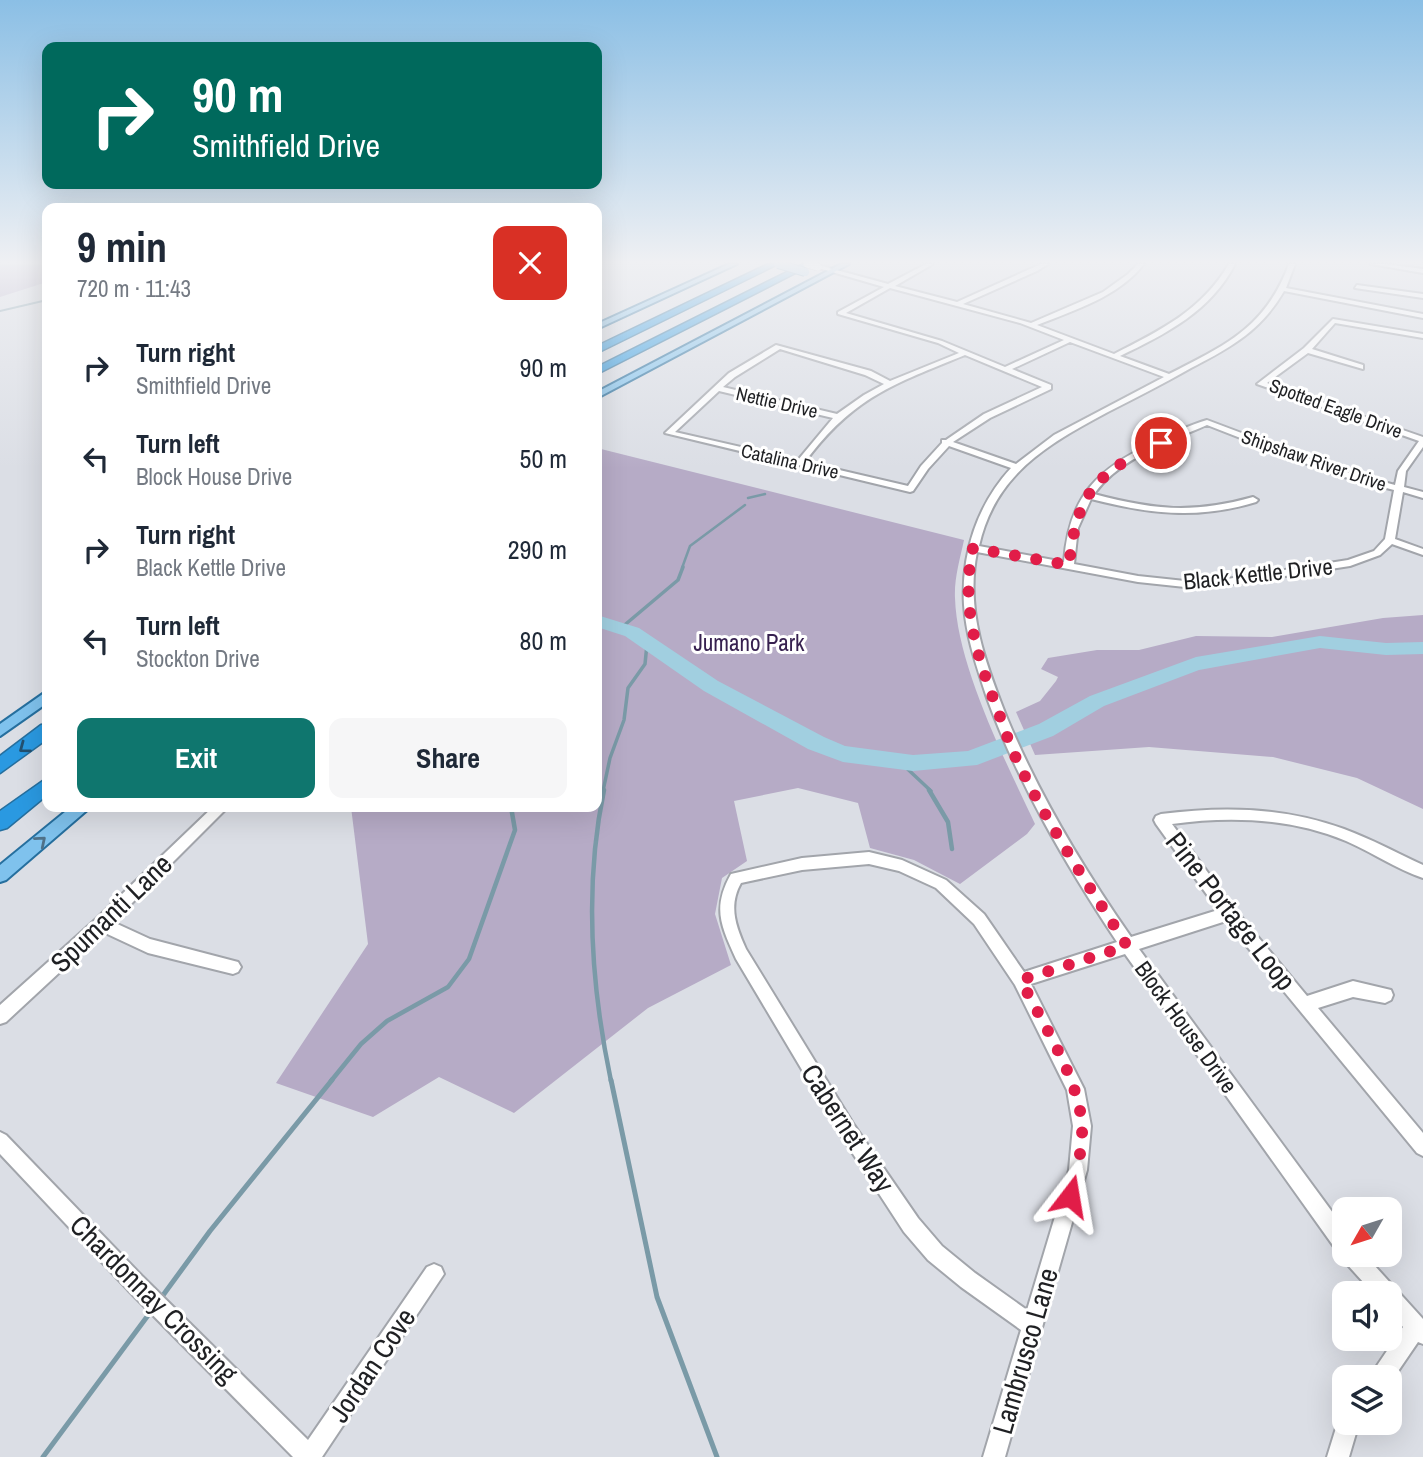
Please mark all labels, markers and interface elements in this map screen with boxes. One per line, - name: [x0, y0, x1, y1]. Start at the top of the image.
- text: 90 m: [192, 61, 284, 127]
- icon: right: [77, 70, 168, 161]
- text: Smithfield Drive: [192, 124, 380, 167]
- text: 9 min: [77, 219, 167, 275]
- button: close: [493, 226, 567, 300]
- text: 720 m · 11:43: [77, 273, 191, 304]
- text: Turn right: [136, 335, 235, 370]
- icon: right: [77, 349, 115, 387]
- text: 90 m: [520, 350, 567, 385]
- text: Smithfield Drive: [136, 370, 271, 401]
- street label: Spotted Eagle Drive: [1266, 372, 1406, 444]
- street label: Nettie Drive: [734, 380, 820, 424]
- pin: [1131, 413, 1191, 473]
- street label: Shipshaw River Drive: [1238, 423, 1390, 497]
- icon: arrive: [1142, 424, 1180, 462]
- text: Turn left: [136, 426, 220, 461]
- street label: Catalina Drive: [739, 437, 841, 485]
- icon: left: [77, 440, 115, 478]
- text: 50 m: [520, 441, 567, 476]
- text: Block House Drive: [136, 461, 292, 492]
- text: Turn right: [136, 517, 235, 552]
- icon: right: [77, 531, 115, 569]
- text: 290 m: [508, 532, 567, 567]
- street label: Black Kettle Drive: [1182, 550, 1334, 597]
- text: Black Kettle Drive: [136, 552, 286, 583]
- text: Turn left: [136, 608, 220, 643]
- icon: left: [77, 622, 115, 660]
- text: 80 m: [520, 623, 567, 658]
- park label: Jumano Park: [693, 627, 805, 658]
- text: Stockton Drive: [136, 643, 260, 674]
- button: Exit: [77, 718, 315, 798]
- button: Share: [329, 718, 567, 798]
- one-way arrow: [19, 740, 31, 752]
- street label: Pine Portage Loop: [1157, 824, 1305, 998]
- one-way arrow: [32, 837, 45, 849]
- street label: Spumanti Lane: [42, 845, 180, 981]
- street label: Block House Drive: [1128, 954, 1245, 1099]
- street label: Cabernet Way: [792, 1056, 904, 1200]
- position arrow: [1033, 1159, 1107, 1233]
- north arrow: [1332, 1197, 1402, 1267]
- map controls: [1332, 1197, 1402, 1435]
- street label: Chardonnay Crossing: [62, 1207, 247, 1392]
- street label: Lambrusco Lane: [983, 1264, 1067, 1438]
- button: sound: [1332, 1281, 1402, 1351]
- street label: Jordan Cove: [320, 1300, 424, 1430]
- button: layers: [1332, 1365, 1402, 1435]

